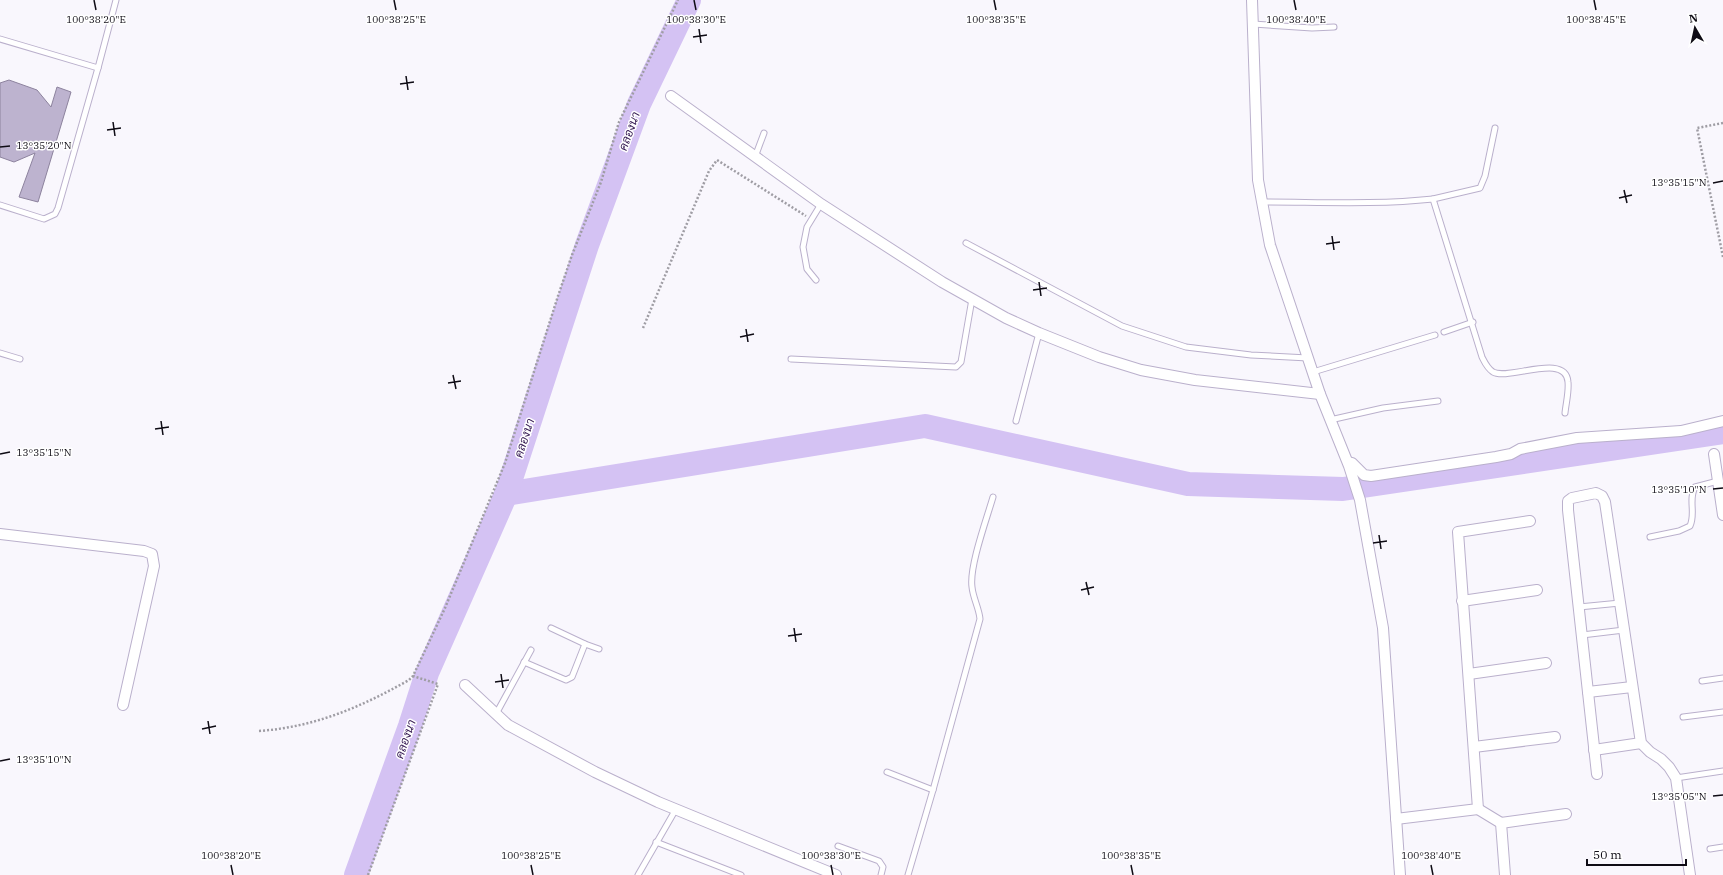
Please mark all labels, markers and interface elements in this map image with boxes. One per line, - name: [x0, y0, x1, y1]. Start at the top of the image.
- north arrow: [1675, 8, 1715, 48]
- text: N: [1688, 10, 1699, 26]
- text: 100°38'20"E: [66, 13, 126, 26]
- text: 100°38'25"E: [366, 13, 426, 26]
- text: 100°38'30"E: [666, 13, 726, 26]
- text: 100°38'35"E: [966, 13, 1026, 26]
- text: 100°38'40"E: [1266, 13, 1326, 26]
- text: 100°38'45"E: [1566, 13, 1626, 26]
- water label: คลองนา: [615, 109, 643, 152]
- text: 13°35'20"N: [17, 139, 72, 152]
- text: 13°35'15"N: [1652, 176, 1707, 189]
- water label: คลองนา: [511, 416, 537, 459]
- text: 13°35'15"N: [17, 446, 72, 459]
- text: 13°35'10"N: [1652, 483, 1707, 496]
- water label: คลองนา: [391, 717, 419, 760]
- text: 13°35'10"N: [17, 753, 72, 766]
- text: 13°35'05"N: [1652, 790, 1707, 803]
- scale bar: [1587, 841, 1686, 867]
- text: 50 m: [1593, 847, 1622, 862]
- text: 100°38'20"E: [201, 849, 261, 862]
- text: 100°38'25"E: [501, 849, 561, 862]
- text: 100°38'30"E: [801, 849, 861, 862]
- text: 100°38'35"E: [1101, 849, 1161, 862]
- text: 100°38'40"E: [1401, 849, 1461, 862]

